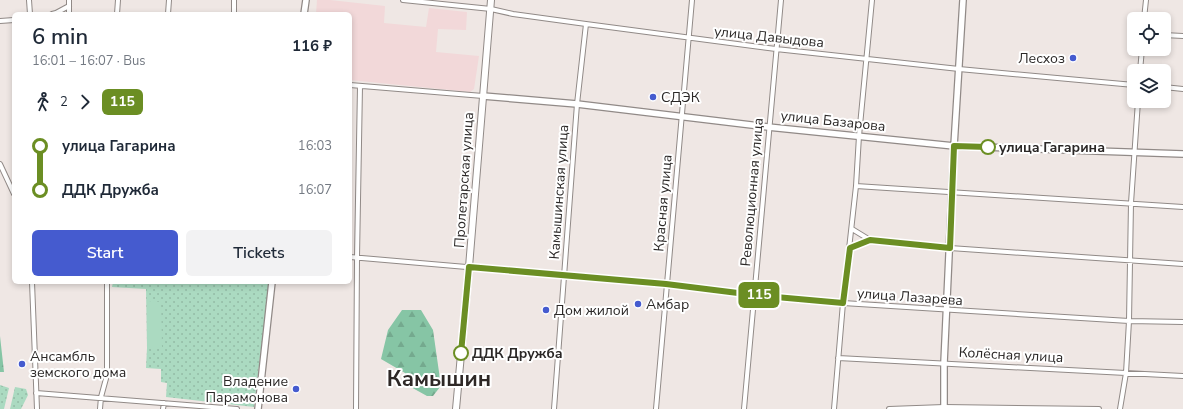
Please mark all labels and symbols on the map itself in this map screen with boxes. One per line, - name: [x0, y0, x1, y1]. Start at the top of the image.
- street label: улица Давыдова: [713, 22, 825, 52]
- place label: Лесхоз: [1018, 49, 1065, 68]
- marker: Лесхоз: [1068, 53, 1078, 63]
- place label: СДЭК: [661, 88, 700, 107]
- marker: СДЭК: [648, 92, 658, 102]
- street label: улица Базарова: [780, 106, 886, 136]
- street label: Пролетарская улица: [450, 111, 478, 249]
- street label: Революционная улица: [736, 117, 768, 267]
- street label: Камышинская улица: [545, 124, 573, 260]
- place label: улица Гагарина: [999, 138, 1105, 157]
- marker: улица Гагарина: [980, 139, 996, 155]
- street label: Красная улица: [649, 154, 677, 252]
- line badge: 115: [736, 282, 782, 308]
- street label: улица Лазарева: [856, 284, 964, 310]
- place label: Амбар: [646, 295, 689, 314]
- marker: Амбар: [633, 299, 643, 309]
- place label: Дом жилой: [554, 301, 629, 320]
- marker: Дом жилой: [541, 305, 551, 315]
- street label: Колёсная улица: [958, 343, 1064, 367]
- place label: ДДК Дружба: [472, 344, 563, 363]
- marker: ДДК Дружба: [453, 345, 469, 361]
- place label: Ансамбль земского дома: [30, 347, 126, 382]
- marker: Ансамбль земского дома: [17, 359, 27, 369]
- district label: Камышин: [387, 364, 491, 394]
- place label: Владение Парамонова: [206, 372, 288, 407]
- marker: Владение Парамонова: [291, 384, 301, 394]

